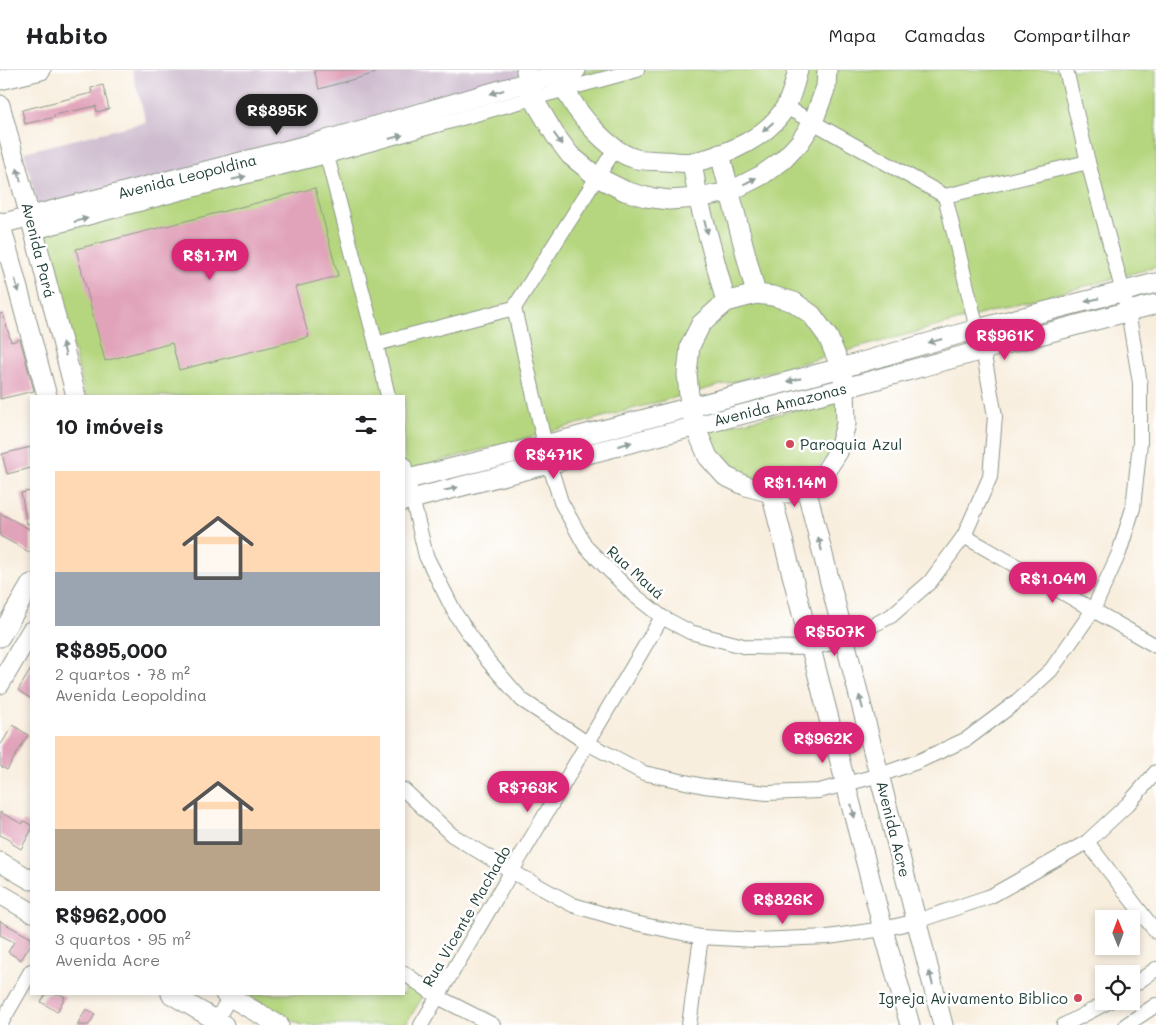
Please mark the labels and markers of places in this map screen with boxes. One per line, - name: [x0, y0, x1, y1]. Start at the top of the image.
- pin: R$895K: [236, 93, 318, 136]
- pin: R$1.7M: [169, 238, 251, 281]
- pin: R$961K: [964, 318, 1046, 361]
- place label: Paroquia Azul: [800, 434, 902, 454]
- pin: R$471K: [513, 438, 595, 480]
- marker: Paroquia Azul: [784, 438, 796, 450]
- pin: R$1.14M: [749, 466, 841, 508]
- pin: R$1.04M: [1007, 562, 1099, 604]
- pin: R$507K: [794, 614, 876, 657]
- pin: R$962K: [782, 722, 864, 764]
- pin: R$763K: [487, 770, 569, 813]
- pin: R$826K: [742, 882, 824, 925]
- place label: Igreja Avivamento Biblico: [879, 988, 1068, 1008]
- marker: Igreja Avivamento Biblico: [1072, 992, 1084, 1004]

